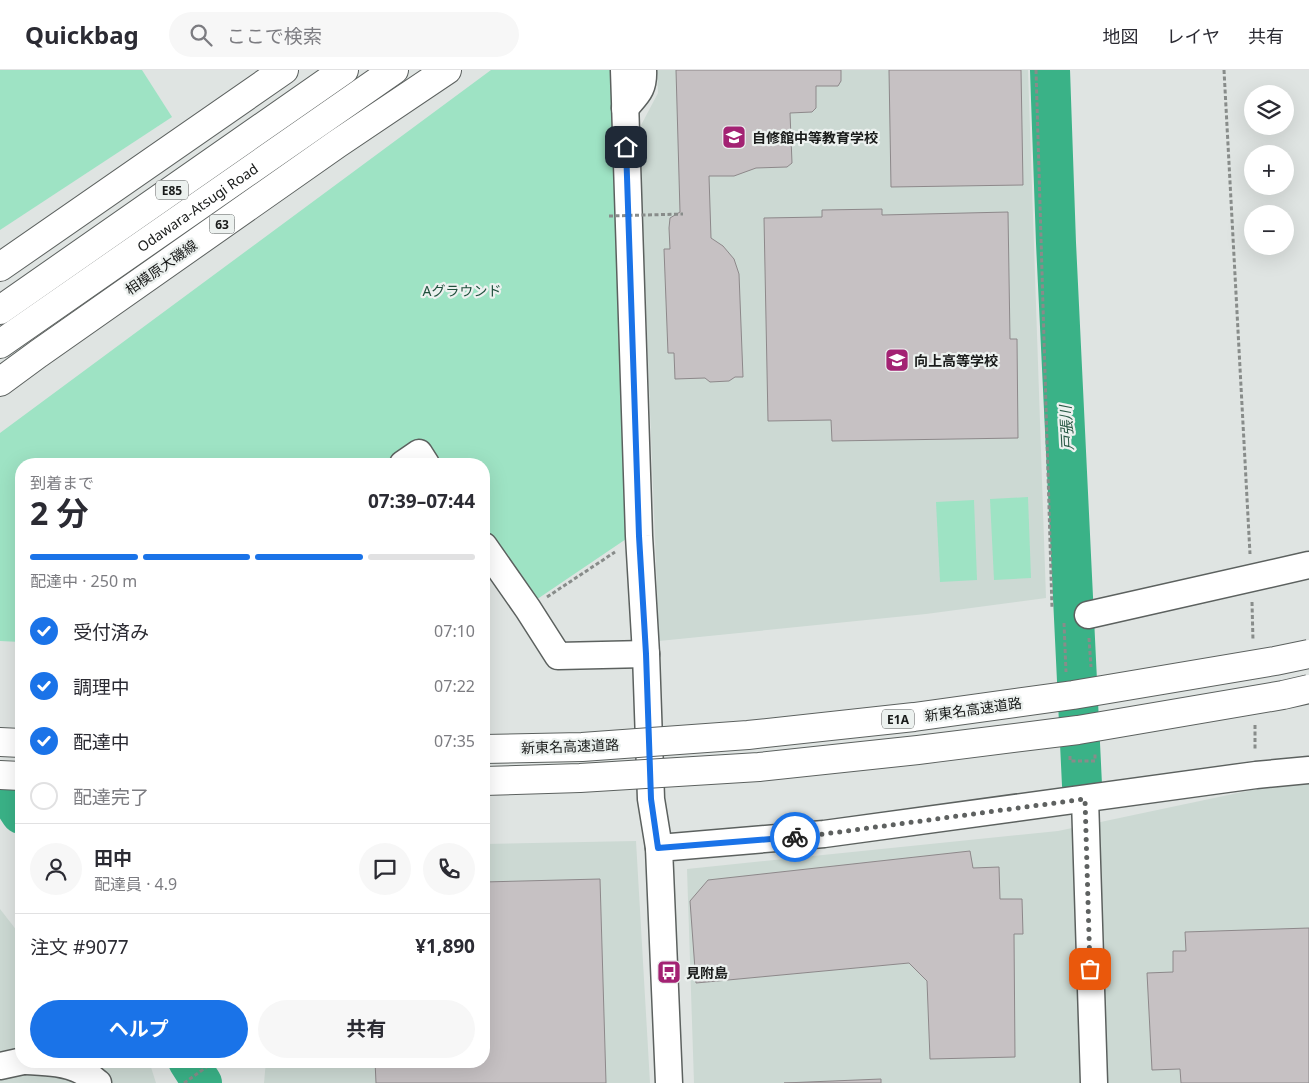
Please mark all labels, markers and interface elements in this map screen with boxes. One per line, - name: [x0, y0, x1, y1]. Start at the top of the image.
- search box: [169, 12, 519, 57]
- text: Quickbag: [25, 18, 139, 51]
- icon: search: [187, 21, 215, 49]
- text: ここで検索: [227, 23, 322, 49]
- text: 地図: [1103, 24, 1139, 48]
- text: レイヤ: [1167, 24, 1220, 48]
- text: 共有: [1248, 24, 1284, 48]
- map controls: [1244, 85, 1294, 255]
- button: layers: [1244, 85, 1294, 135]
- school or university icon: 自修館中等教育学校: [721, 124, 747, 150]
- pin: [605, 126, 647, 168]
- place label: 自修館中等教育学校: [752, 128, 878, 147]
- icon: home: [612, 133, 640, 161]
- button: +: [1244, 145, 1294, 195]
- street label: Odawara-Atsugi Road: [133, 158, 261, 256]
- road number: E85: [156, 180, 188, 200]
- button: −: [1244, 205, 1294, 255]
- road number: 63: [210, 214, 234, 234]
- street label: 相模原大磯線: [121, 235, 201, 299]
- park label: Aグラウンド: [423, 281, 501, 300]
- school or university icon: 向上高等学校: [884, 347, 910, 373]
- place label: 向上高等学校: [914, 351, 998, 370]
- water label: 戸張川: [1055, 403, 1077, 451]
- text: 到着まで: [30, 472, 94, 494]
- text: 07:39–07:44: [368, 488, 475, 514]
- text: 2 分: [30, 491, 89, 534]
- text: 配達中 · 250 m: [30, 570, 137, 592]
- icon: check: [30, 617, 58, 645]
- text: 受付済み: [73, 619, 149, 645]
- text: 07:10: [434, 620, 475, 642]
- icon: check: [30, 672, 58, 700]
- text: 調理中: [73, 674, 130, 700]
- text: 07:22: [434, 675, 475, 697]
- street label: 新東名高速道路: [923, 693, 1023, 725]
- road number: E1A: [882, 710, 914, 729]
- icon: check: [30, 727, 58, 755]
- text: 配達中: [73, 729, 130, 755]
- text: 07:35: [434, 730, 475, 752]
- street label: 新東名高速道路: [521, 735, 619, 757]
- text: 配達完了: [73, 784, 149, 810]
- courier: [770, 812, 820, 862]
- icon: bike: [781, 823, 809, 851]
- button: person: [30, 843, 82, 895]
- button: chat: [359, 843, 411, 895]
- button: phone: [423, 843, 475, 895]
- text: 田中: [94, 845, 132, 871]
- text: 配達員 · 4.9: [94, 873, 177, 895]
- text: ¥1,890: [415, 933, 475, 959]
- text: 注文 #9077: [30, 934, 129, 960]
- pin: [1069, 948, 1111, 990]
- icon: bag: [1076, 955, 1104, 983]
- bus stop icon: 見附島: [656, 959, 682, 985]
- place label: 見附島: [686, 963, 728, 982]
- button: ヘルプ: [30, 1000, 248, 1058]
- button: 共有: [258, 1000, 475, 1058]

